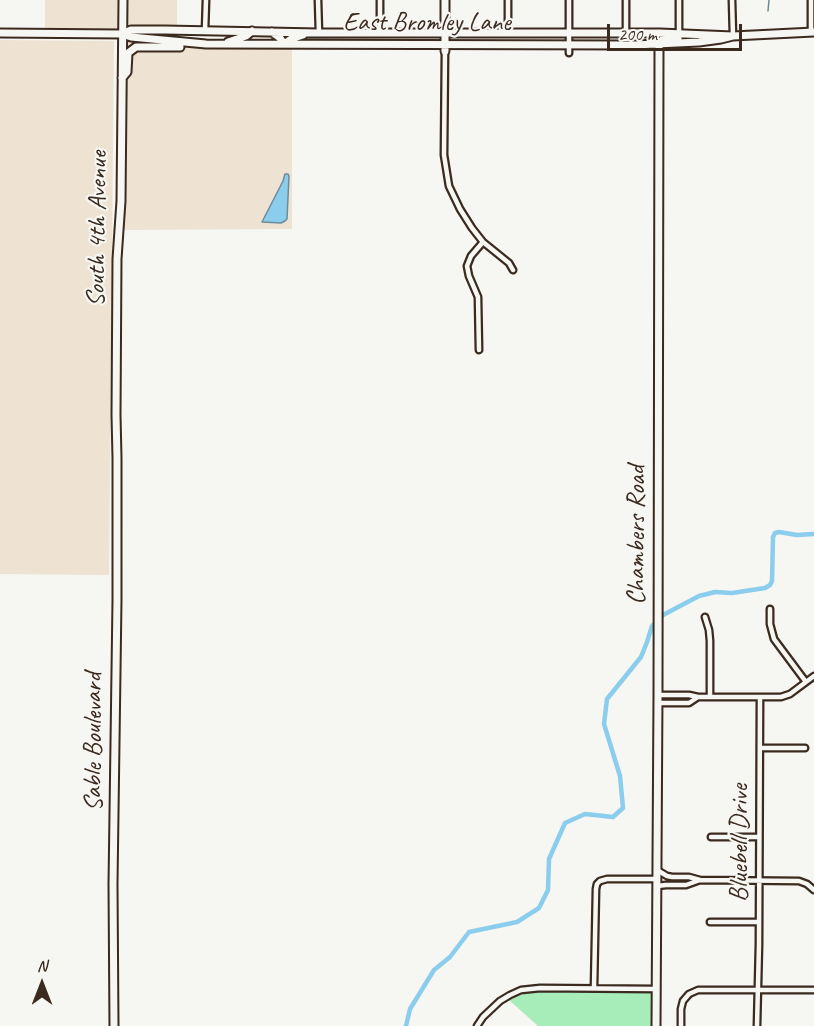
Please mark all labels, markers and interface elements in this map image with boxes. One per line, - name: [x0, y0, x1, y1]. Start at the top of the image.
- street label: East Bromley Lane: [343, 7, 511, 39]
- scale bar: [610, 12, 745, 50]
- text: 200 m: [618, 23, 657, 45]
- street label: South 4th Avenue: [81, 151, 115, 307]
- street label: Chambers Road: [621, 465, 653, 605]
- street label: Sable Boulevard: [78, 673, 110, 811]
- street label: Bluebell Drive: [724, 784, 756, 902]
- north arrow: [12, 954, 72, 1014]
- text: N: [37, 956, 47, 976]

